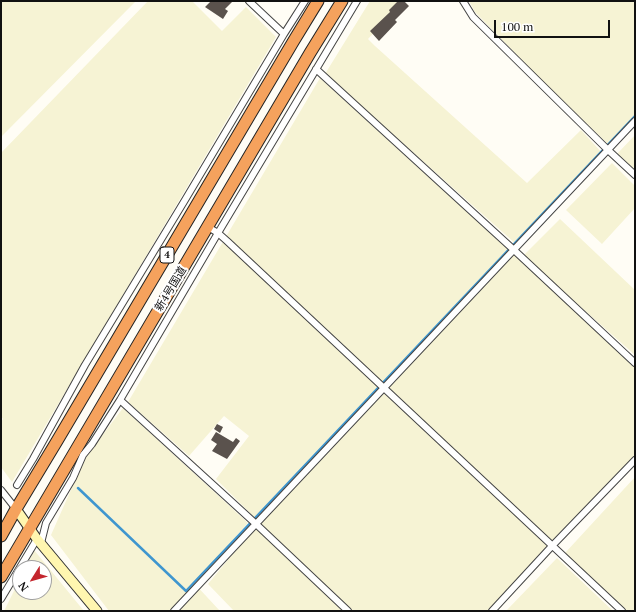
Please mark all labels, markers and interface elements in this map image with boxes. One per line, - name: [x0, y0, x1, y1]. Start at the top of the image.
- scale bar: [496, 12, 612, 38]
- text: 100 m: [501, 19, 533, 34]
- road number: 4: [160, 247, 174, 263]
- street label: 新4号国道: [153, 264, 189, 314]
- north arrow: [12, 560, 52, 600]
- text: N: [15, 579, 31, 594]

